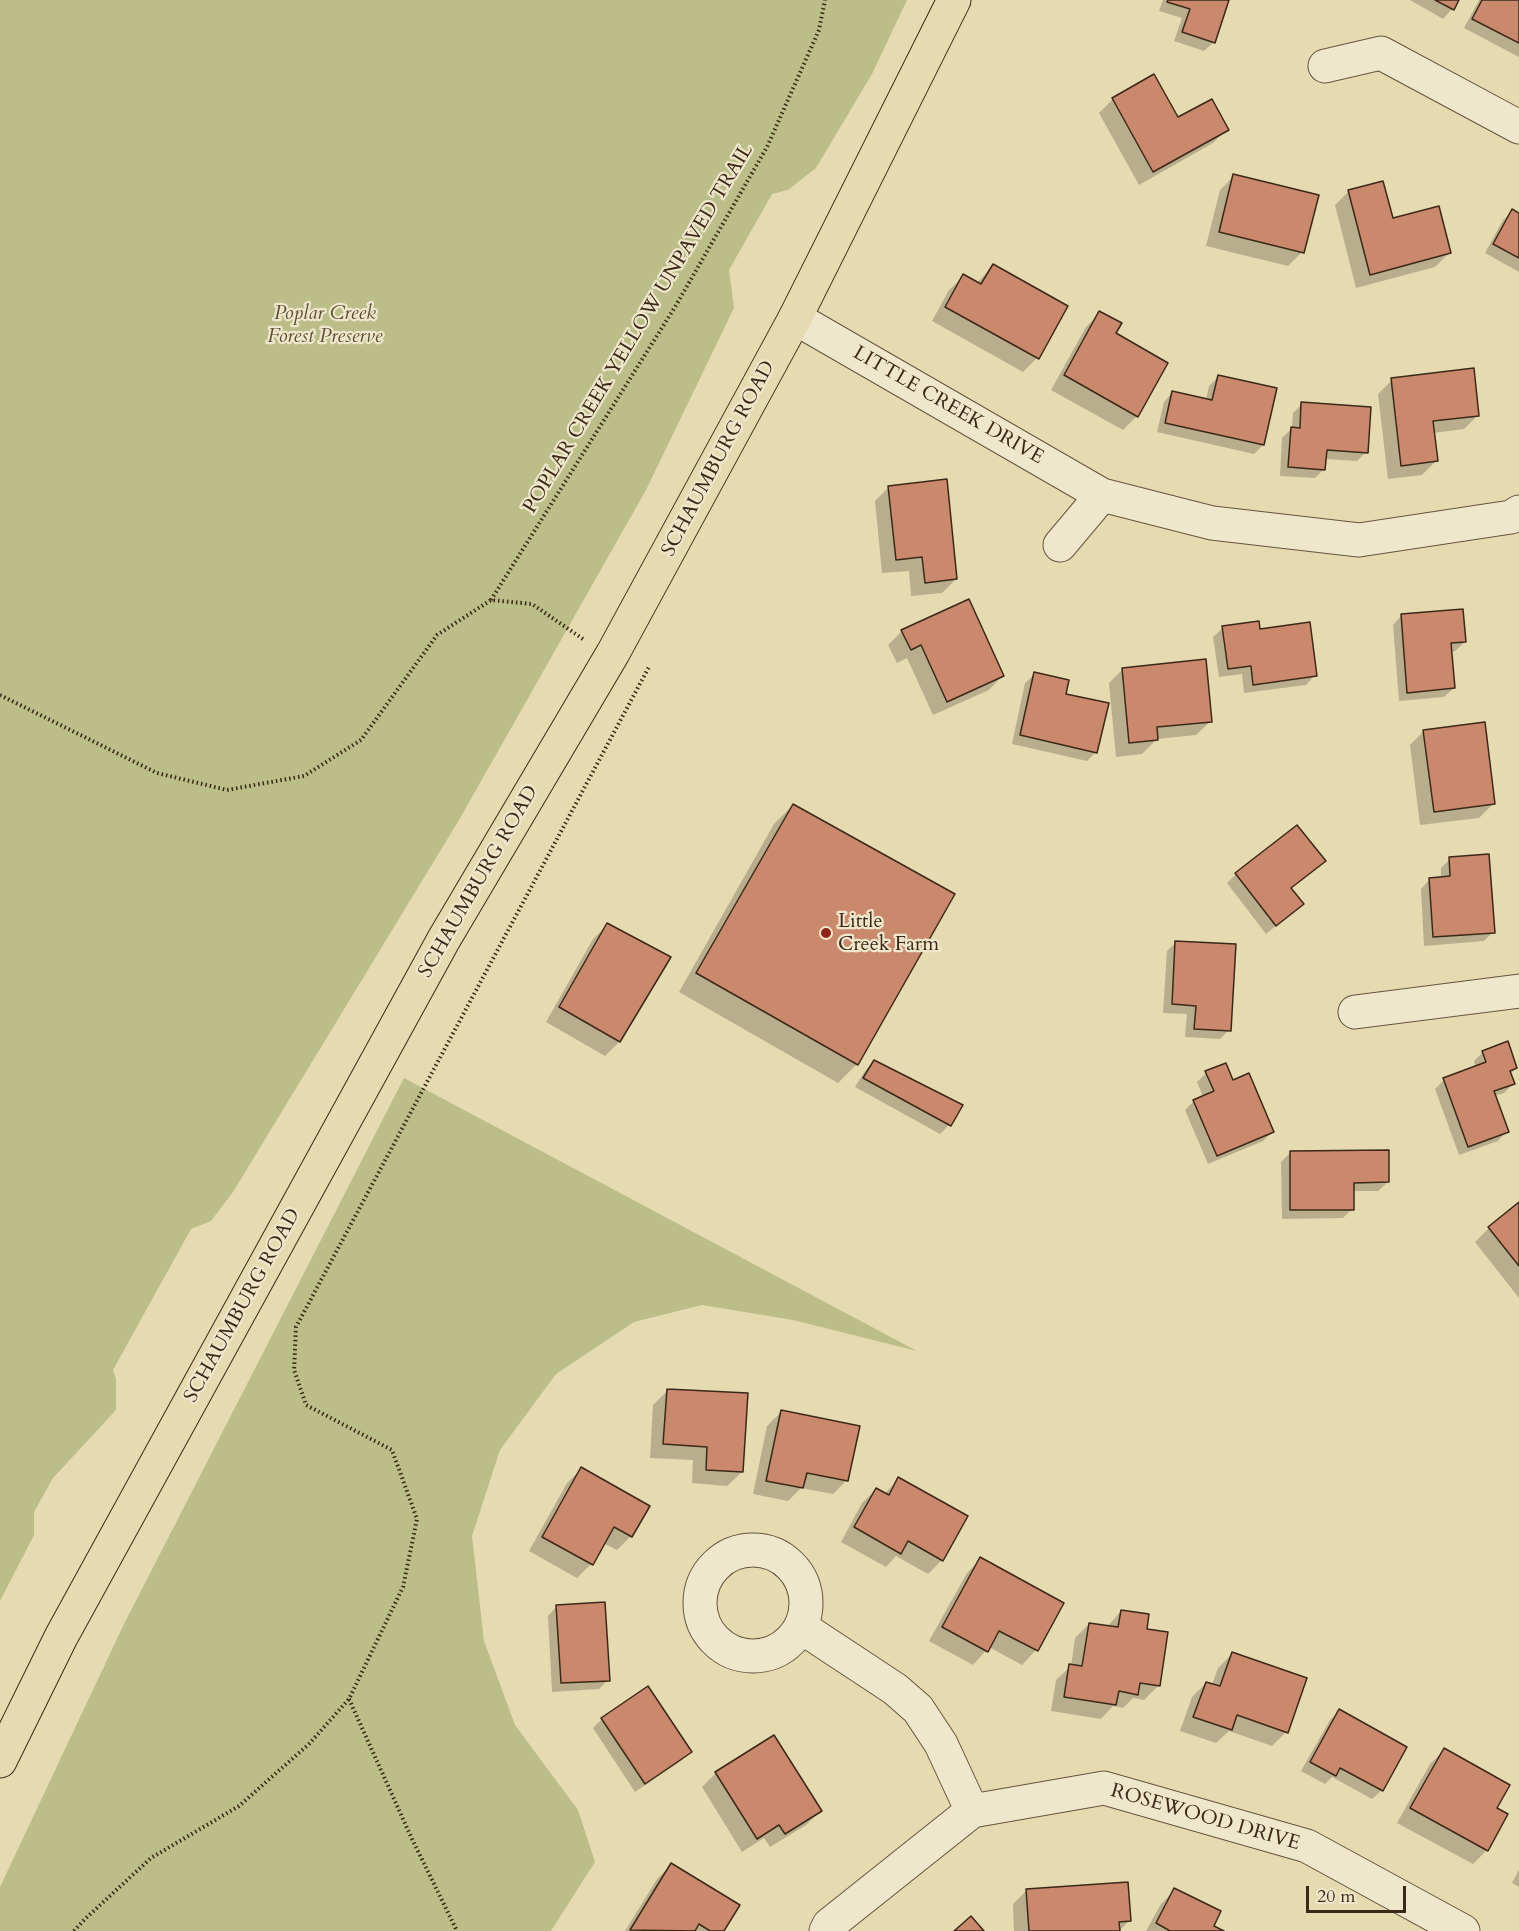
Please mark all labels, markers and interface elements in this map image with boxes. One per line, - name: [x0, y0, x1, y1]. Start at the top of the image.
- street label: POPLAR CREEK YELLOW UNPAVED TRAIL: [519, 140, 759, 518]
- park label: Poplar Creek Forest Preserve: [267, 302, 383, 349]
- street label: LITTLE CREEK DRIVE: [848, 342, 1048, 470]
- street label: SCHAUMBURG ROAD: [657, 357, 781, 561]
- street label: SCHAUMBURG ROAD: [414, 782, 544, 982]
- place label: Little Creek Farm: [838, 910, 939, 957]
- marker: Little Creek Farm: [819, 926, 833, 940]
- street label: SCHAUMBURG ROAD: [180, 1205, 306, 1407]
- street label: ROSEWOOD DRIVE: [1108, 1779, 1302, 1857]
- scale bar: [1309, 1874, 1410, 1912]
- text: 20 m: [1317, 1884, 1356, 1909]

